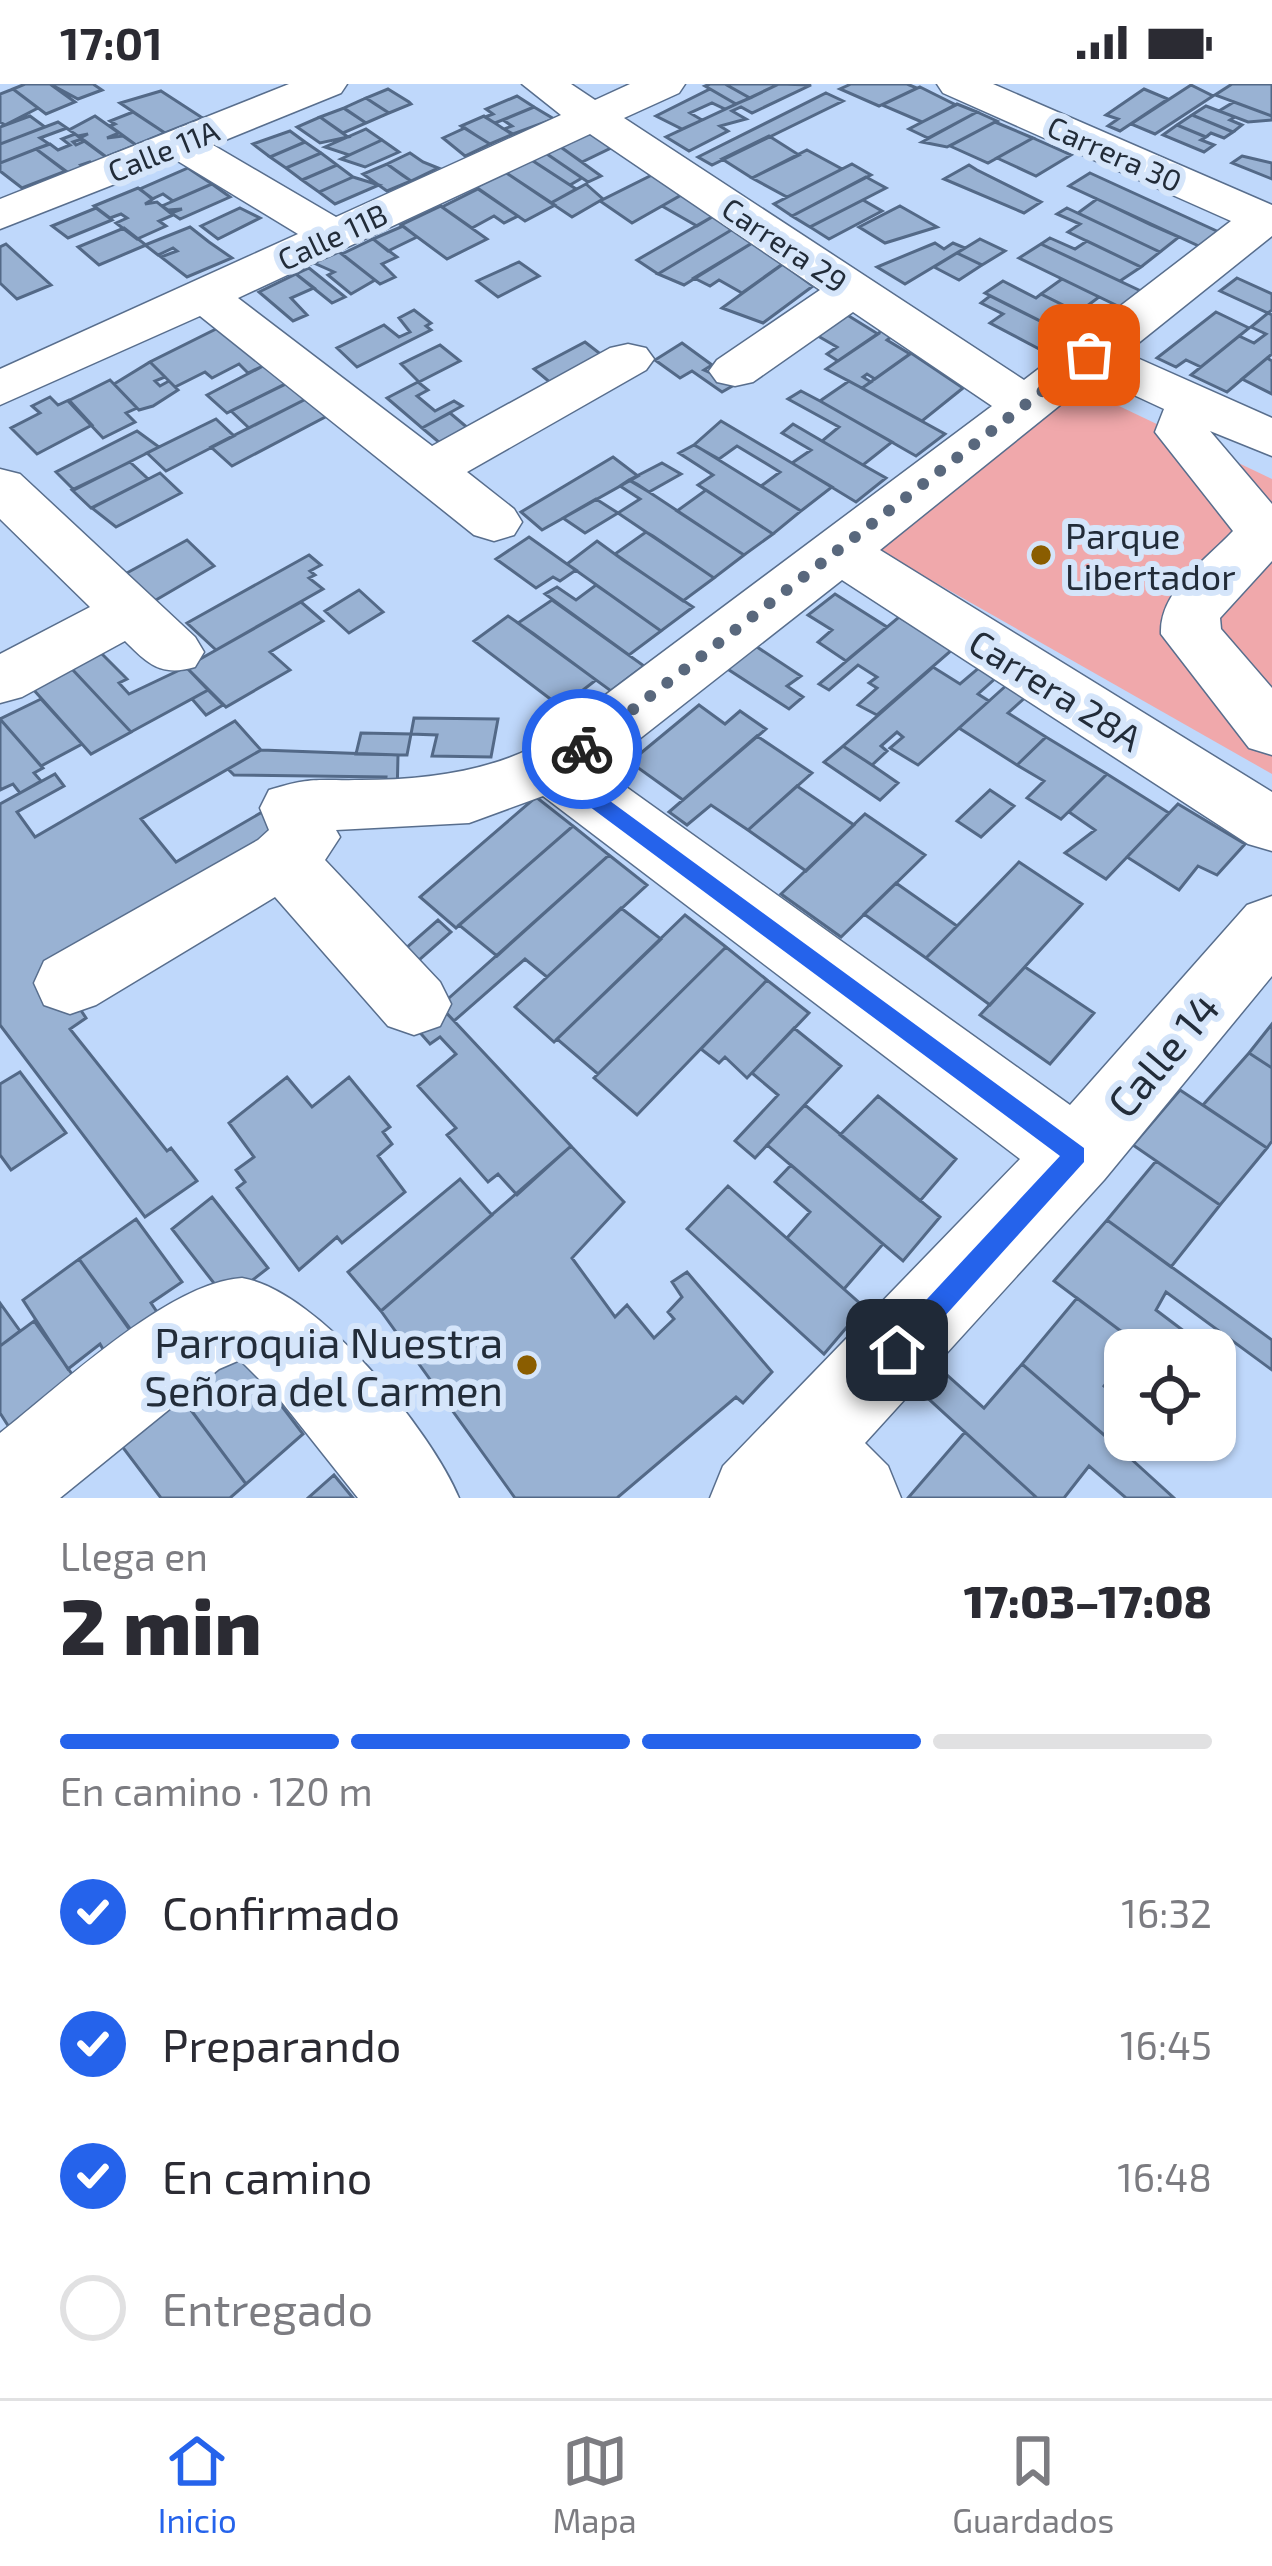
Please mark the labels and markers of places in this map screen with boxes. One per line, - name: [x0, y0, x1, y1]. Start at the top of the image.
- pin: [1038, 304, 1140, 406]
- place label: Parque Libertador: [1065, 513, 1236, 597]
- marker: Parque Libertador: [1028, 542, 1054, 568]
- pin: [846, 1299, 948, 1401]
- place label: Parroquia Nuestra Señora del Carmen: [144, 1316, 503, 1414]
- marker: Parroquia Nuestra Señora del Carmen: [514, 1352, 540, 1378]

